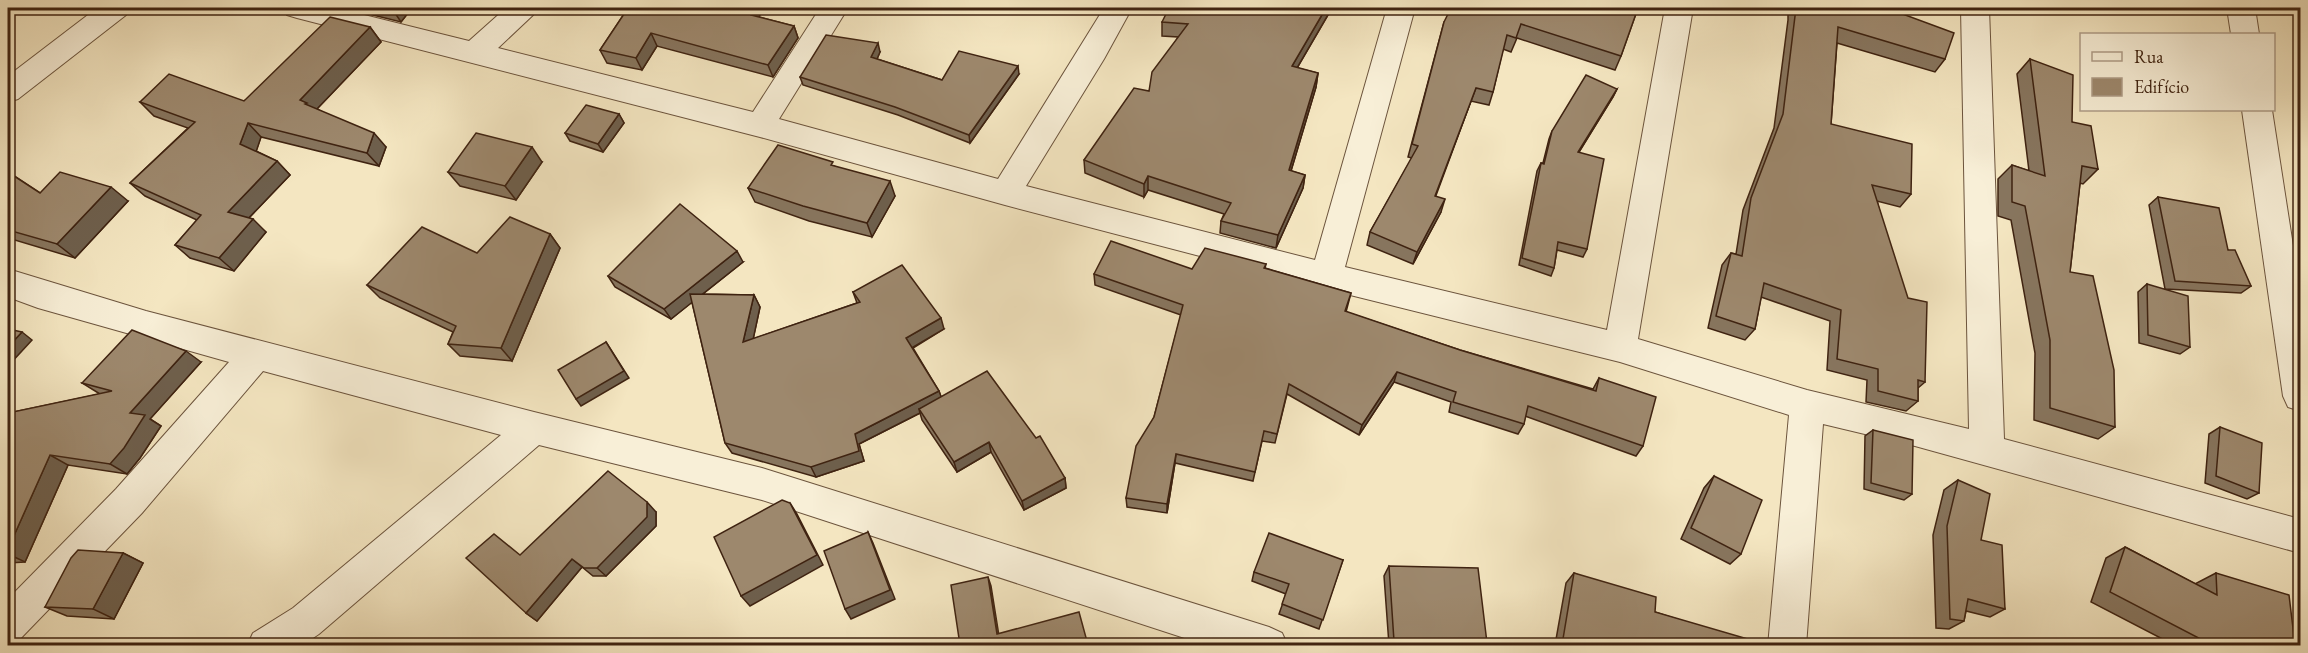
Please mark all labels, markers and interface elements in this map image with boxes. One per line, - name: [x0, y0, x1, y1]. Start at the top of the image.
- legend: [2080, 33, 2275, 111]
- text: Rua: [2134, 45, 2164, 68]
- text: Edifício: [2134, 75, 2189, 98]

